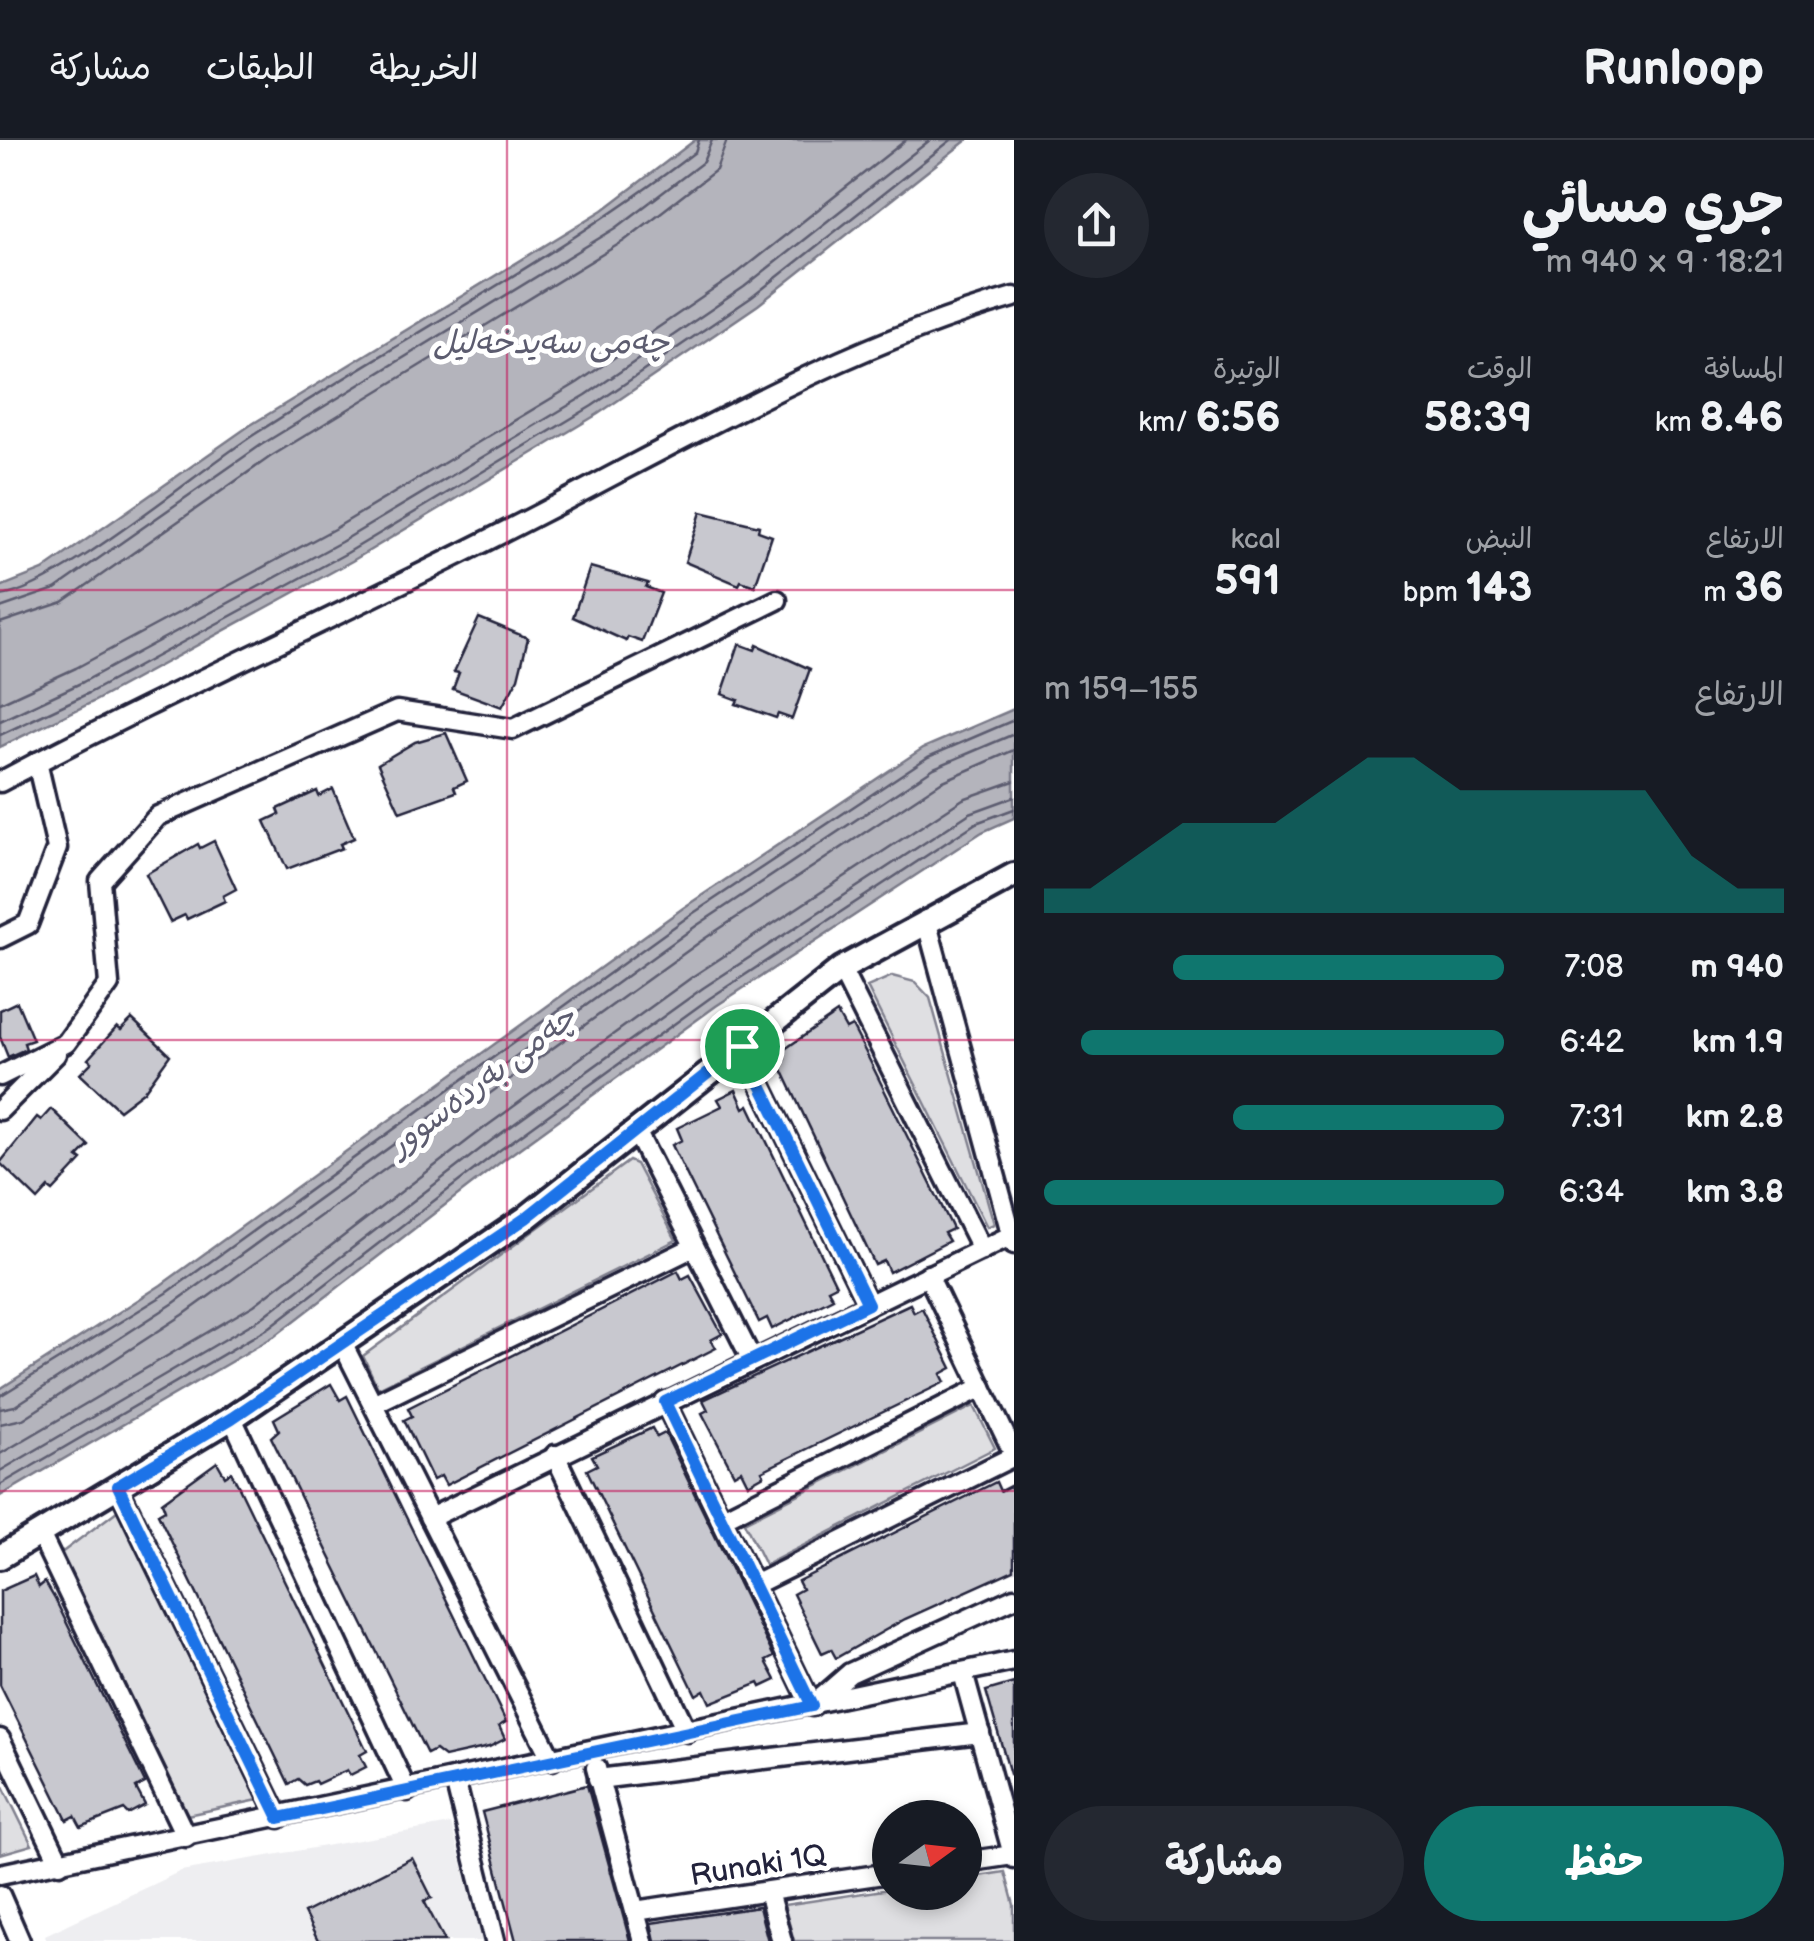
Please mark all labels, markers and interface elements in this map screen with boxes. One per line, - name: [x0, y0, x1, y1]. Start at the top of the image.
- text: Runloop: [1583, 41, 1764, 98]
- text: مشاركة: [50, 47, 151, 90]
- text: الطبقات: [206, 47, 314, 90]
- text: الخريطة: [369, 47, 479, 90]
- text: جري مسائي: [1522, 172, 1784, 239]
- button: share: [1044, 173, 1149, 278]
- text: 18:21 · 9 × 940 m: [1546, 243, 1784, 282]
- water label: چەمی سەیدخەلیل: [433, 324, 670, 363]
- text: الوتيرة: [1213, 353, 1281, 386]
- text: الوقت: [1467, 353, 1532, 386]
- text: المسافة: [1704, 353, 1784, 386]
- text: 6:56: [1195, 393, 1281, 444]
- text: 58:39: [1424, 393, 1532, 444]
- text: 8.46: [1699, 393, 1784, 444]
- text: /km: [1138, 406, 1195, 439]
- text: km: [1655, 406, 1699, 439]
- text: kcal: [1230, 523, 1281, 556]
- text: النبض: [1465, 523, 1532, 556]
- text: الارتفاع: [1705, 523, 1784, 556]
- text: 591: [1214, 556, 1281, 607]
- text: 143: [1465, 563, 1532, 614]
- text: 36: [1734, 563, 1784, 614]
- text: bpm: [1403, 576, 1465, 609]
- text: m: [1703, 576, 1734, 609]
- text: 155–159 m: [1044, 670, 1198, 709]
- text: الارتفاع: [1694, 676, 1784, 715]
- text: 7:08: [1564, 948, 1624, 987]
- text: 940 m: [1691, 948, 1784, 987]
- water label: چەمی بەردەسوور: [378, 997, 585, 1167]
- pin: [700, 1004, 785, 1089]
- icon: arrive: [715, 1019, 770, 1074]
- text: 6:42: [1560, 1023, 1624, 1062]
- text: 1.9 km: [1692, 1023, 1784, 1062]
- text: 7:31: [1570, 1098, 1624, 1137]
- text: 2.8 km: [1686, 1098, 1784, 1137]
- text: 6:34: [1559, 1173, 1624, 1212]
- text: 3.8 km: [1686, 1173, 1784, 1212]
- north arrow: [872, 1800, 982, 1910]
- map controls: [872, 1800, 982, 1910]
- button: مشاركة: [1044, 1806, 1404, 1921]
- button: حفظ: [1424, 1806, 1784, 1921]
- street label: Runaki 1Q: [688, 1837, 829, 1894]

